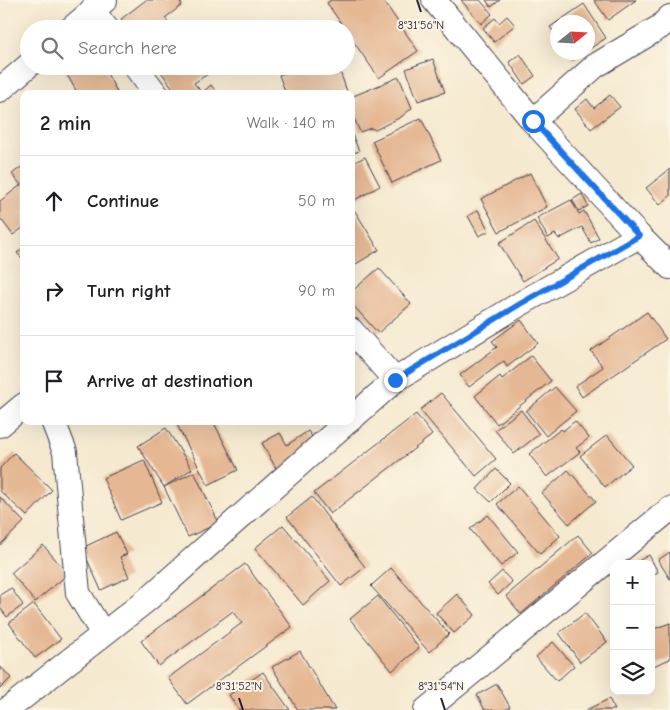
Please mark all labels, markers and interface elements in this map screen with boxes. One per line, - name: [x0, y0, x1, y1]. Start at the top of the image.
- north arrow: [550, 15, 595, 60]
- text: 8°31'56"N: [398, 18, 444, 32]
- search box: [20, 20, 355, 75]
- icon: search: [38, 34, 66, 62]
- text: Search here: [78, 37, 177, 59]
- route start: [522, 110, 545, 133]
- text: 2 min: [40, 111, 91, 135]
- text: Walk · 140 m: [247, 114, 335, 132]
- icon: ahead: [40, 187, 68, 215]
- text: Continue: [87, 190, 159, 212]
- text: 50 m: [298, 192, 335, 210]
- icon: right: [40, 277, 68, 305]
- text: Turn right: [87, 280, 171, 302]
- text: 90 m: [298, 282, 335, 300]
- icon: arrive: [40, 367, 68, 395]
- route end: [384, 369, 407, 392]
- text: Arrive at destination: [87, 370, 253, 392]
- map controls: [610, 560, 655, 695]
- button: +: [610, 560, 655, 605]
- button: −: [610, 605, 655, 650]
- button: layers: [610, 650, 655, 695]
- text: 8°31'52"N: [216, 679, 262, 693]
- text: 8°31'54"N: [418, 679, 464, 693]

